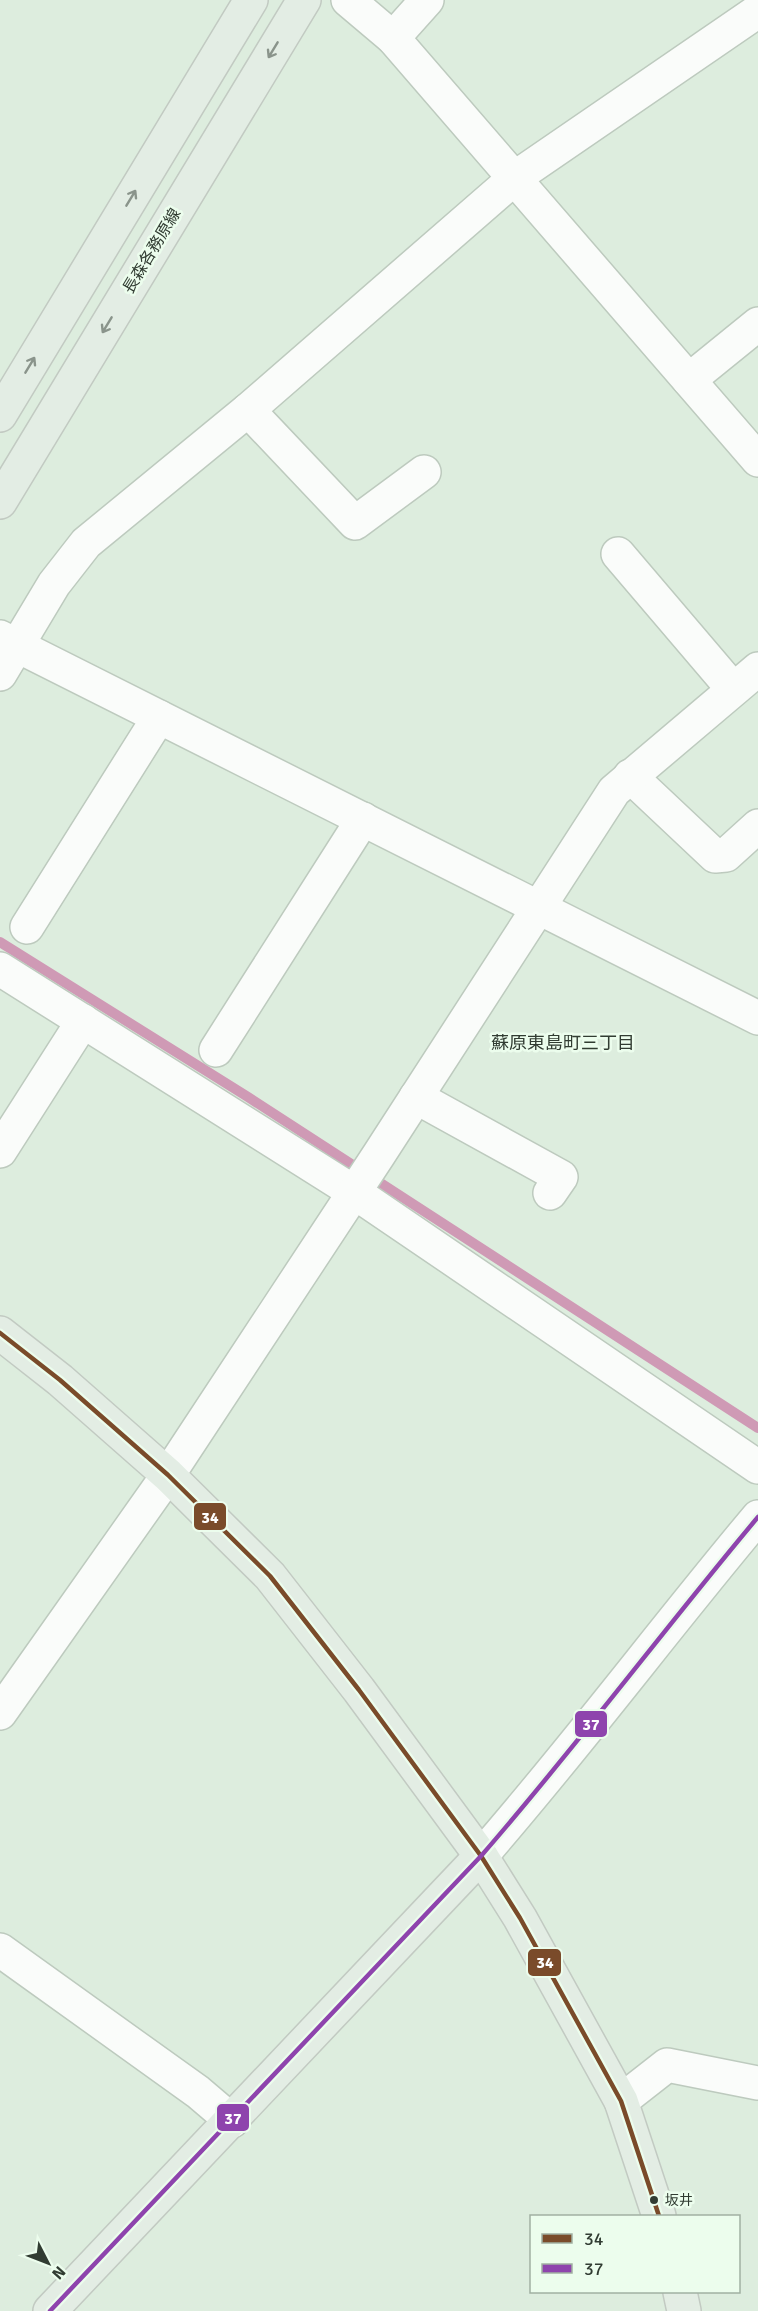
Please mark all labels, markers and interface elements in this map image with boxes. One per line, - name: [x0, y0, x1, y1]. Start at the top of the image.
- one-way arrow: [267, 41, 279, 58]
- one-way arrow: [126, 190, 138, 207]
- street label: 長森各務原線: [119, 205, 185, 297]
- one-way arrow: [101, 316, 113, 333]
- one-way arrow: [25, 357, 37, 374]
- district label: 蘇原東島町三丁目: [491, 1032, 635, 1054]
- line badge: 34: [193, 1502, 227, 1531]
- text: 34: [201, 1508, 219, 1528]
- line badge: 37: [574, 1710, 608, 1738]
- text: 37: [582, 1715, 600, 1735]
- line badge: 34: [527, 1948, 562, 1977]
- text: 34: [536, 1953, 554, 1973]
- line badge: 37: [216, 2103, 250, 2132]
- text: 37: [224, 2109, 242, 2129]
- place label: 坂井: [665, 2192, 693, 2209]
- marker: 坂井: [648, 2194, 660, 2206]
- legend: [530, 2215, 740, 2293]
- text: 34: [584, 2228, 604, 2250]
- north arrow: [18, 2233, 78, 2293]
- text: 37: [584, 2258, 603, 2280]
- text: N: [47, 2262, 70, 2283]

